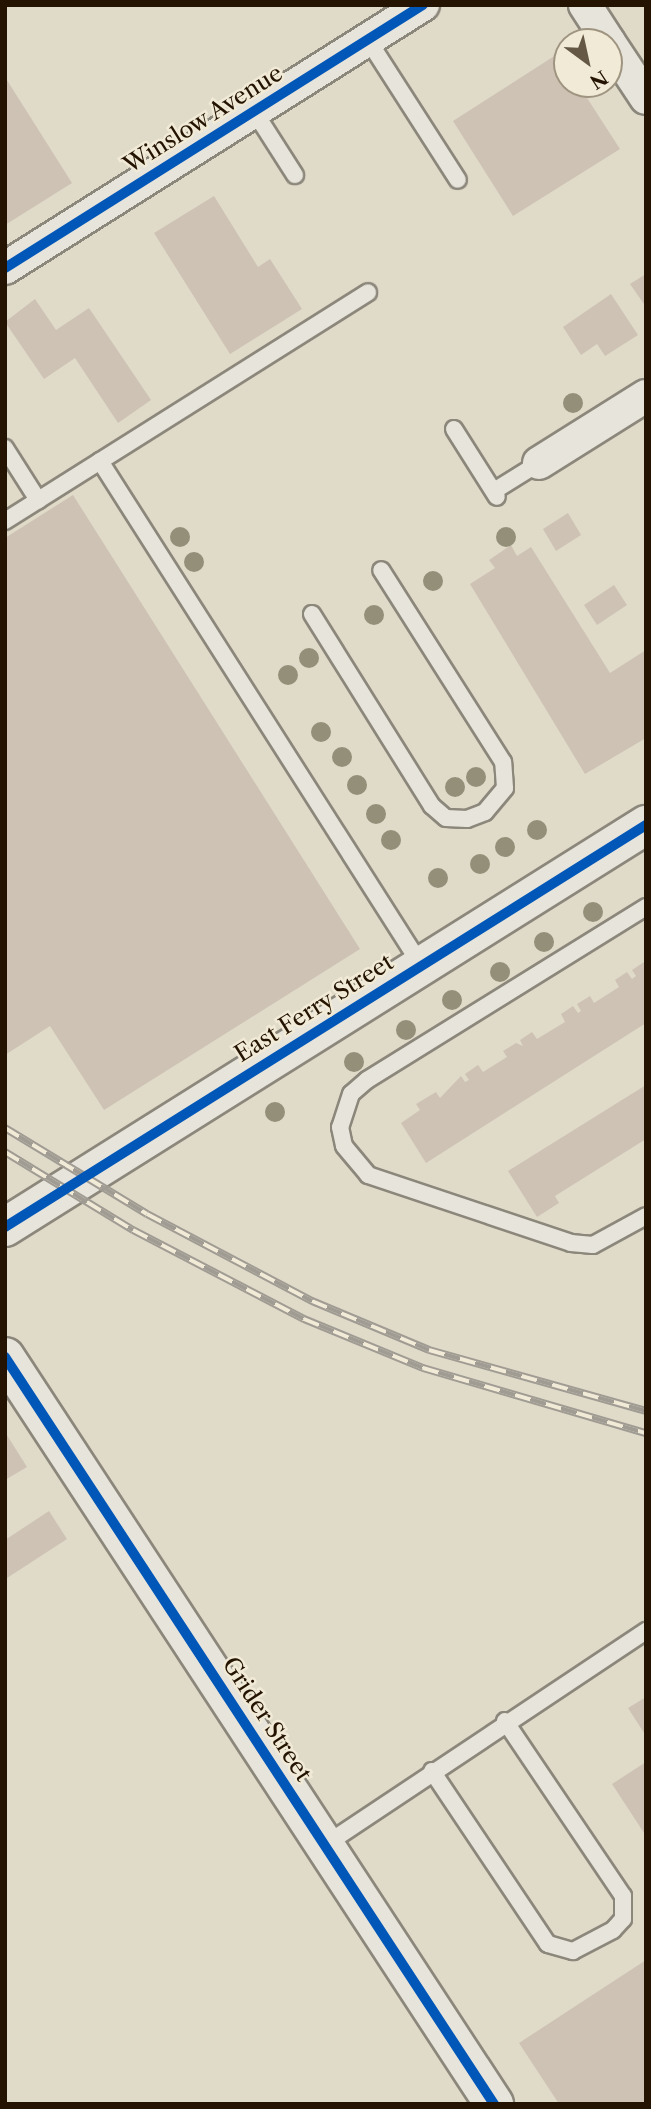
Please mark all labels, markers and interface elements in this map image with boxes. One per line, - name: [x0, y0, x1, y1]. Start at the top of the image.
- north arrow: [553, 28, 623, 98]
- street label: Winslow Avenue: [118, 59, 288, 179]
- text: N: [585, 65, 612, 93]
- street label: East Ferry Street: [229, 948, 399, 1068]
- street label: Grider Street: [216, 1651, 318, 1787]

